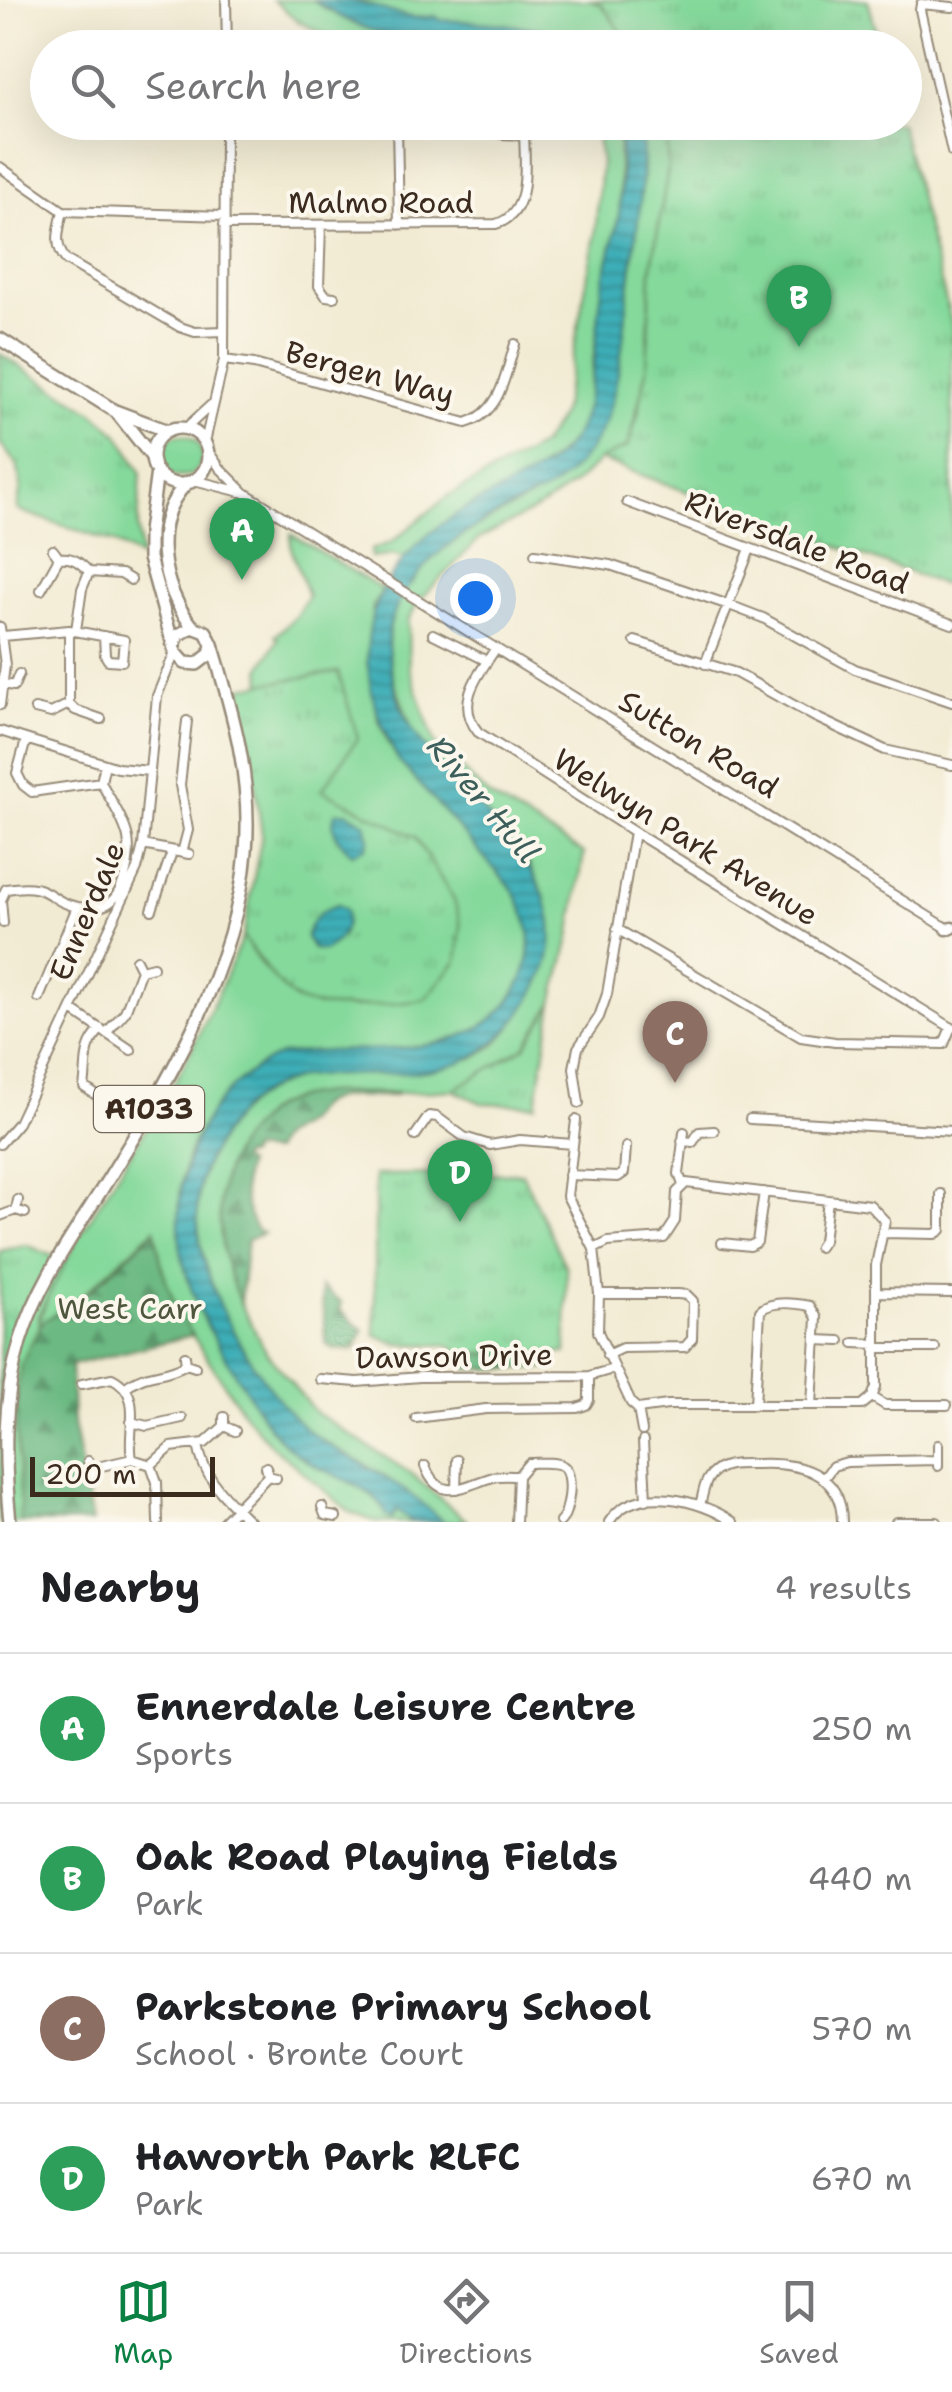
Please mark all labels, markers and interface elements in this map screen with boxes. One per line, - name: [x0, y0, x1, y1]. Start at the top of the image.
- search box: [30, 30, 922, 140]
- icon: search: [65, 58, 120, 113]
- text: Search here: [145, 60, 362, 111]
- street label: Malmo Road: [288, 182, 474, 223]
- pin: B: [766, 264, 832, 347]
- street label: Bergen Way: [281, 331, 459, 415]
- street label: Riversdale Road: [679, 480, 915, 604]
- pin: A: [210, 498, 274, 580]
- your location: [450, 573, 501, 624]
- street label: Sutton Road: [611, 680, 787, 808]
- water label: River Hull: [418, 726, 550, 872]
- street label: Welwyn Park Avenue: [546, 739, 826, 935]
- street label: Ennerdale: [39, 835, 135, 987]
- pin: C: [642, 1000, 708, 1083]
- road number: A1033: [94, 1086, 204, 1132]
- pin: D: [428, 1140, 492, 1222]
- park label: West Carr: [57, 1288, 203, 1329]
- street label: Dawson Drive: [355, 1334, 553, 1378]
- scale bar: [30, 1452, 215, 1496]
- text: 200 m: [45, 1455, 136, 1493]
- text: Nearby: [40, 1559, 200, 1615]
- text: 4 results: [775, 1566, 912, 1609]
- text: Ennerdale Leisure Centre: [135, 1681, 636, 1732]
- text: A: [60, 1707, 85, 1750]
- text: 250 m: [810, 1707, 912, 1750]
- text: Sports: [135, 1732, 233, 1775]
- text: Oak Road Playing Fields: [135, 1831, 618, 1882]
- text: B: [63, 1857, 82, 1900]
- text: 440 m: [807, 1857, 912, 1900]
- text: Park: [135, 1882, 204, 1925]
- text: Parkstone Primary School: [135, 1981, 651, 2032]
- text: C: [63, 2007, 82, 2050]
- text: 570 m: [811, 2007, 912, 2050]
- text: School · Bronte Court: [135, 2032, 464, 2075]
- text: Haworth Park RLFC: [135, 2131, 521, 2182]
- text: D: [61, 2157, 84, 2200]
- text: 670 m: [811, 2157, 912, 2200]
- text: Park: [135, 2182, 204, 2225]
- tab: Map: [113, 2274, 173, 2372]
- tab: Directions: [400, 2274, 533, 2372]
- tab: Saved: [759, 2274, 839, 2372]

